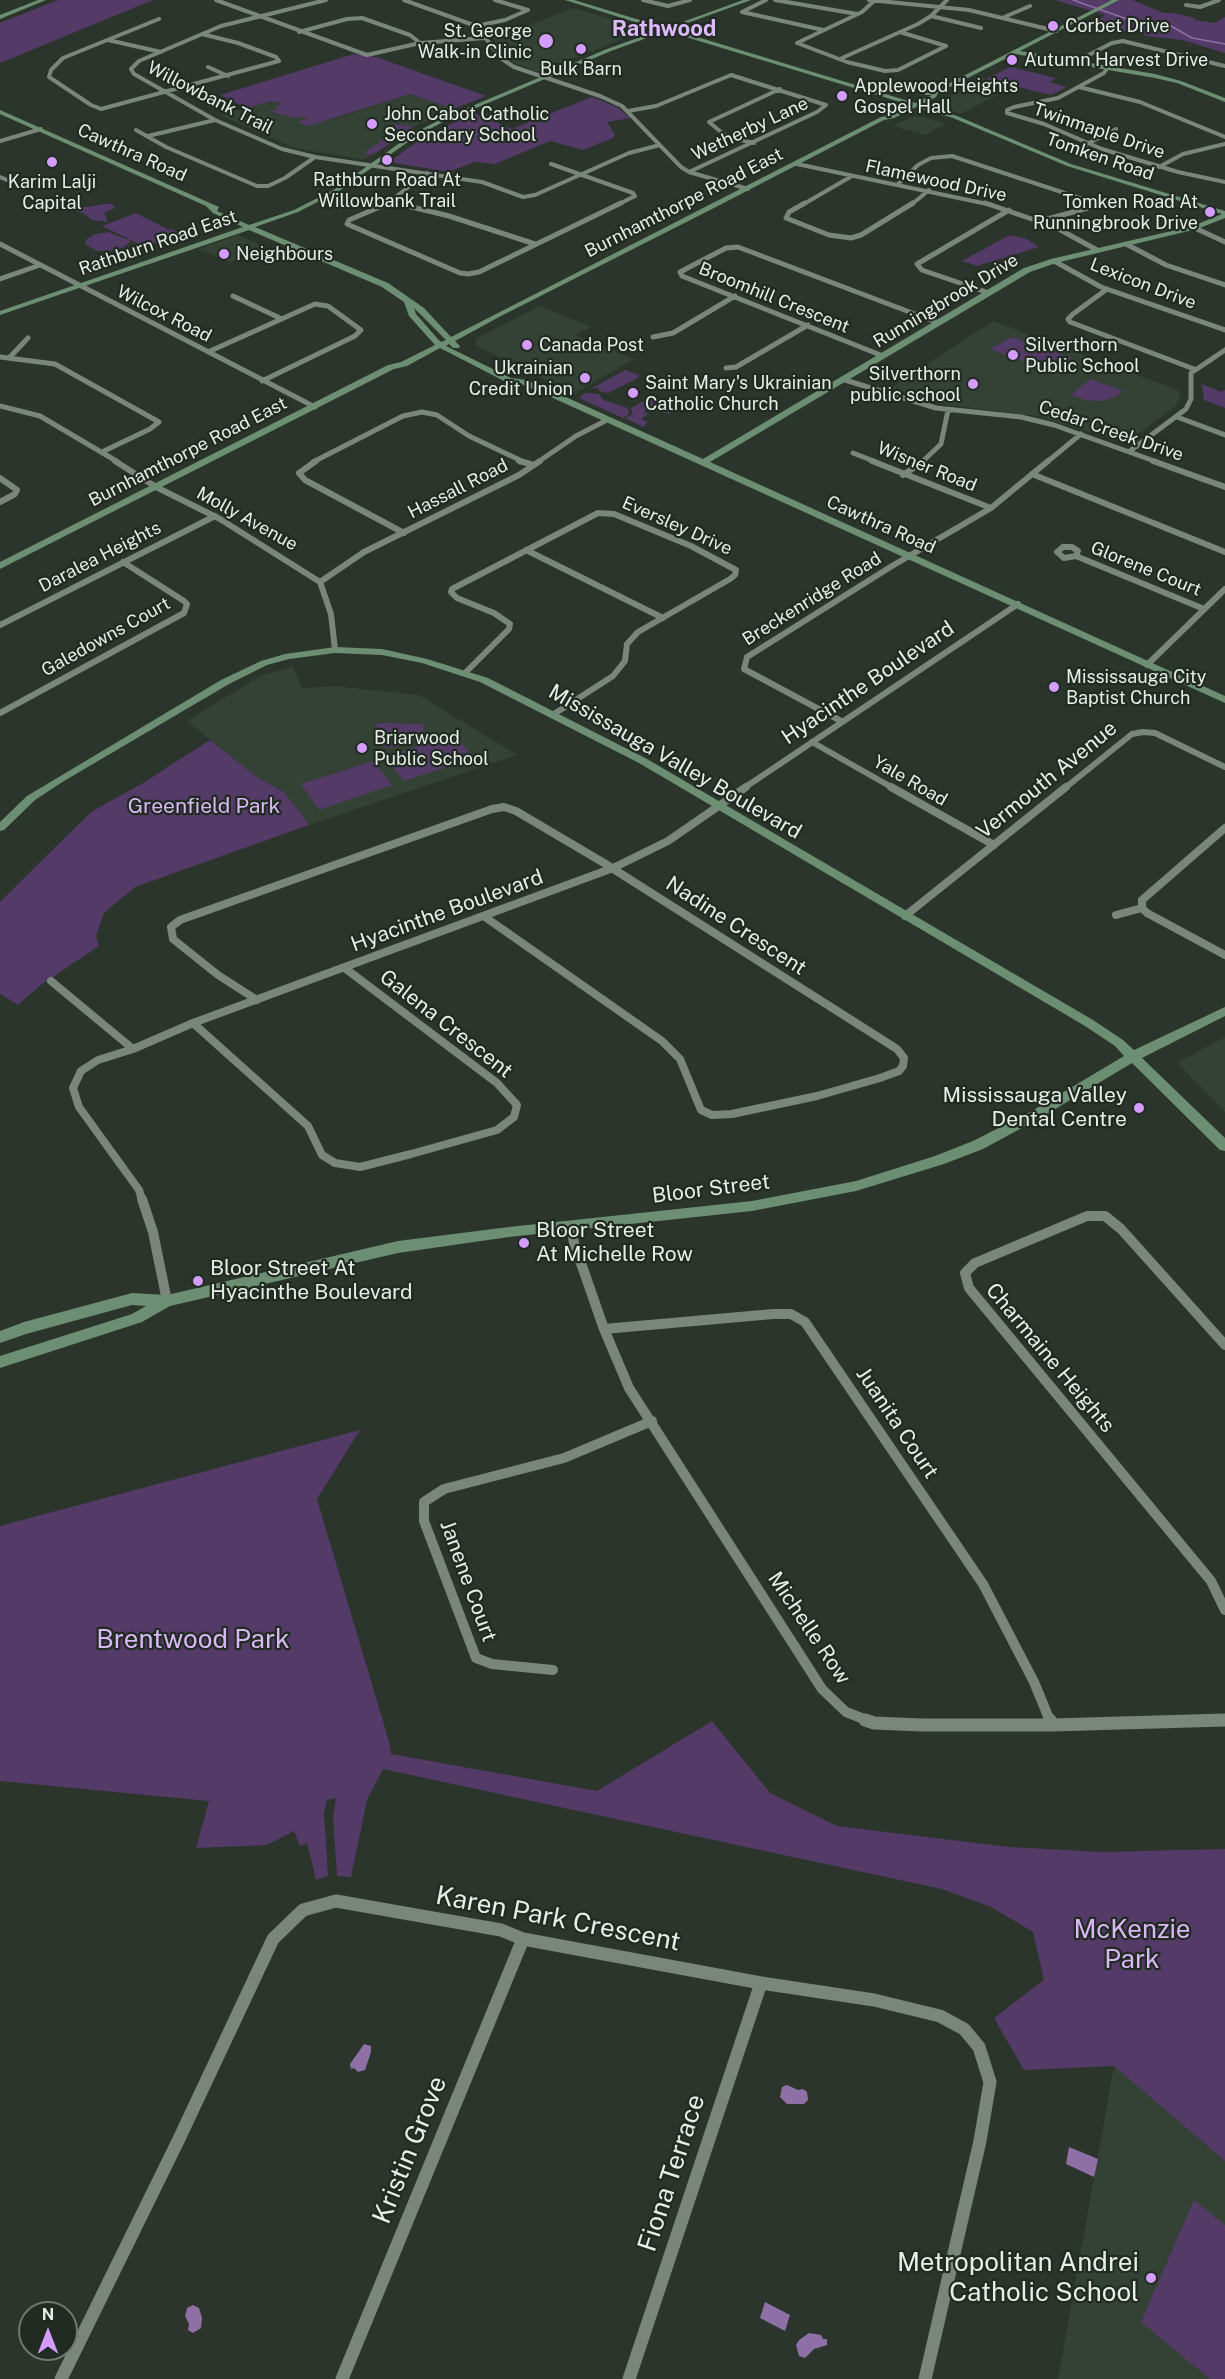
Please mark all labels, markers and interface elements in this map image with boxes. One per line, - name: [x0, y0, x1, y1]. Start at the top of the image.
- place label: Corbet Drive: [1065, 15, 1170, 37]
- district label: Rathwood: [612, 16, 716, 42]
- marker: Corbet Drive: [1046, 19, 1060, 33]
- place label: St. George Walk-in Clinic: [418, 20, 532, 63]
- marker: St. George Walk-in Clinic: [537, 32, 555, 50]
- marker: Bulk Barn: [574, 42, 588, 56]
- place label: Autumn Harvest Drive: [1024, 49, 1208, 71]
- marker: Autumn Harvest Drive: [1005, 53, 1019, 67]
- street label: Willowbank Trail: [144, 57, 276, 139]
- place label: Bulk Barn: [540, 58, 622, 80]
- place label: Applewood Heights Gospel Hall: [854, 75, 1018, 118]
- marker: Applewood Heights Gospel Hall: [835, 89, 849, 103]
- street label: Wetherby Lane: [688, 93, 812, 165]
- street label: Twinmaple Drive: [1030, 98, 1168, 164]
- place label: John Cabot Catholic Secondary School: [384, 103, 549, 146]
- marker: John Cabot Catholic Secondary School: [365, 117, 379, 131]
- street label: Cawthra Road: [74, 119, 190, 187]
- street label: Tomken Road: [1043, 128, 1157, 186]
- street label: Burnhamthorpe Road East: [581, 144, 787, 262]
- marker: Rathburn Road At Willowbank Trail: [380, 153, 394, 167]
- marker: Karim Lalji Capital: [45, 155, 59, 169]
- street label: Flamewood Drive: [863, 155, 1009, 207]
- place label: Rathburn Road At Willowbank Trail: [313, 169, 461, 212]
- place label: Karim Lalji Capital: [8, 171, 96, 213]
- place label: Tomken Road At Runningbrook Drive: [1033, 191, 1198, 234]
- marker: Tomken Road At Runningbrook Drive: [1203, 205, 1217, 219]
- street label: Rathburn Road East: [76, 206, 240, 280]
- place label: Neighbours: [236, 243, 333, 265]
- marker: Neighbours: [217, 247, 231, 261]
- street label: Runningbrook Drive: [870, 249, 1022, 353]
- street label: Lexicon Drive: [1087, 254, 1199, 314]
- street label: Broomhill Crescent: [696, 258, 852, 338]
- street label: Wilcox Road: [113, 281, 215, 347]
- place label: Canada Post: [539, 334, 644, 356]
- place label: Silverthorn Public School: [1025, 334, 1140, 376]
- marker: Canada Post: [520, 338, 534, 352]
- marker: Silverthorn Public School: [1006, 348, 1020, 362]
- place label: Ukrainian Credit Union: [469, 357, 573, 400]
- place label: Silverthorn public school: [850, 363, 961, 406]
- marker: Ukrainian Credit Union: [578, 371, 592, 385]
- place label: Saint Mary's Ukrainian Catholic Church: [645, 372, 832, 415]
- marker: Silverthorn public school: [966, 377, 980, 391]
- marker: Saint Mary's Ukrainian Catholic Church: [626, 386, 640, 400]
- street label: Burnhamthorpe Road East: [85, 393, 291, 511]
- street label: Cedar Creek Drive: [1036, 396, 1186, 466]
- street label: Wisner Road: [874, 437, 980, 497]
- street label: Hassall Road: [404, 455, 512, 523]
- street label: Molly Avenue: [193, 482, 301, 556]
- street label: Cawthra Road: [823, 491, 939, 559]
- street label: Eversley Drive: [619, 492, 735, 560]
- street label: Daralea Heights: [35, 517, 165, 597]
- street label: Glorene Court: [1088, 537, 1204, 601]
- street label: Breckenridge Road: [739, 548, 885, 650]
- street label: Galedowns Court: [38, 593, 174, 681]
- street label: Hyacinthe Boulevard: [777, 616, 959, 750]
- place label: Mississauga City Baptist Church: [1066, 666, 1206, 708]
- street label: Mississauga Valley Boulevard: [544, 679, 806, 845]
- marker: Mississauga City Baptist Church: [1047, 680, 1061, 694]
- street label: Vermouth Avenue: [972, 716, 1122, 844]
- place label: Briarwood Public School: [374, 727, 489, 770]
- marker: Briarwood Public School: [355, 741, 369, 755]
- street label: Yale Road: [869, 751, 951, 811]
- park label: Greenfield Park: [128, 794, 280, 820]
- street label: Hyacinthe Boulevard: [348, 865, 546, 957]
- street label: Nadine Crescent: [661, 871, 811, 981]
- street label: Galena Crescent: [375, 964, 517, 1084]
- place label: Mississauga Valley Dental Centre: [943, 1083, 1127, 1133]
- marker: Mississauga Valley Dental Centre: [1132, 1101, 1146, 1115]
- street label: Bloor Street: [651, 1169, 771, 1209]
- place label: Bloor Street At Michelle Row: [536, 1218, 693, 1268]
- marker: Bloor Street At Michelle Row: [517, 1236, 531, 1250]
- place label: Bloor Street At Hyacinthe Boulevard: [210, 1256, 413, 1306]
- marker: Bloor Street At Hyacinthe Boulevard: [191, 1274, 205, 1288]
- street label: Charmaine Heights: [980, 1278, 1120, 1438]
- street label: Juanita Court: [851, 1363, 943, 1483]
- street label: Janene Court: [434, 1517, 502, 1645]
- street label: Michelle Row: [762, 1567, 856, 1689]
- park label: Brentwood Park: [96, 1624, 290, 1656]
- street label: Karen Park Crescent: [433, 1880, 683, 1958]
- park label: McKenzie Park: [1073, 1914, 1191, 1976]
- street label: Kristin Grove: [366, 2072, 454, 2228]
- street label: Fiona Terrace: [632, 2090, 712, 2256]
- place label: Metropolitan Andrei Catholic School: [897, 2247, 1139, 2308]
- marker: Metropolitan Andrei Catholic School: [1144, 2271, 1158, 2285]
- north arrow: [18, 2301, 78, 2361]
- text: N: [42, 2305, 54, 2324]

